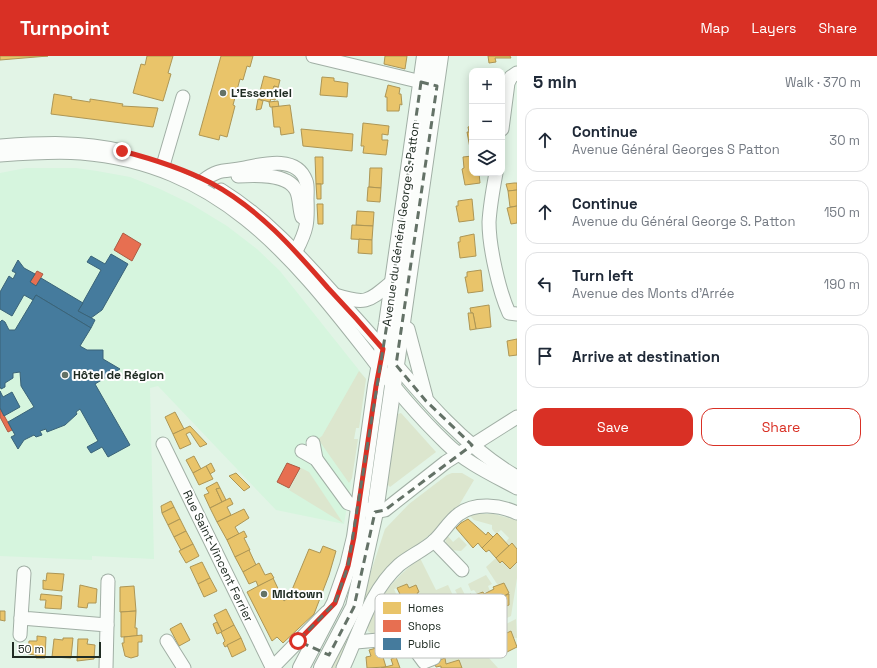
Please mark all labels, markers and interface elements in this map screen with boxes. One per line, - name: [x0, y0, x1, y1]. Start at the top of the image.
- text: Turnpoint: [20, 16, 110, 41]
- text: Map: [700, 19, 730, 37]
- text: Layers: [752, 19, 796, 37]
- text: Share: [818, 19, 857, 37]
- map controls: [469, 68, 505, 176]
- button: +: [469, 68, 505, 104]
- text: 5 min: [533, 71, 577, 93]
- text: Walk · 370 m: [785, 74, 861, 91]
- place label: L'Essentiel: [231, 85, 292, 101]
- marker: L'Essentiel: [218, 88, 228, 98]
- button: −: [469, 104, 505, 140]
- street label: Avenue du Général George S. Patton: [379, 121, 423, 327]
- text: Continue: [572, 122, 638, 141]
- icon: ahead: [534, 129, 556, 151]
- text: 30 m: [829, 132, 860, 149]
- button: layers: [469, 140, 505, 176]
- text: Avenue Général Georges S Patton: [572, 141, 780, 158]
- route end: [113, 142, 131, 160]
- text: Continue: [572, 194, 638, 213]
- icon: ahead: [534, 201, 556, 223]
- text: 150 m: [824, 204, 860, 221]
- text: Avenue du Général George S. Patton: [572, 213, 795, 230]
- text: Turn left: [572, 266, 634, 285]
- icon: left: [534, 273, 556, 295]
- text: 190 m: [824, 276, 860, 293]
- text: Avenue des Monts d'Arrée: [572, 285, 734, 302]
- icon: arrive: [534, 345, 556, 367]
- text: Arrive at destination: [572, 347, 720, 366]
- place label: Hôtel de Région: [73, 367, 164, 383]
- marker: Hôtel de Région: [60, 370, 70, 380]
- button: Save: [533, 408, 693, 446]
- button: Share: [701, 408, 861, 446]
- street label: Rue Saint-Vincent Ferrier: [179, 488, 257, 625]
- place label: Midtown: [272, 586, 323, 602]
- marker: Midtown: [259, 589, 269, 599]
- legend: [375, 594, 507, 658]
- text: Homes: [408, 601, 444, 615]
- text: Shops: [408, 619, 441, 633]
- route start: [289, 632, 307, 650]
- text: Public: [408, 637, 440, 651]
- scale bar: [12, 640, 101, 659]
- text: 50 m: [18, 642, 44, 656]

